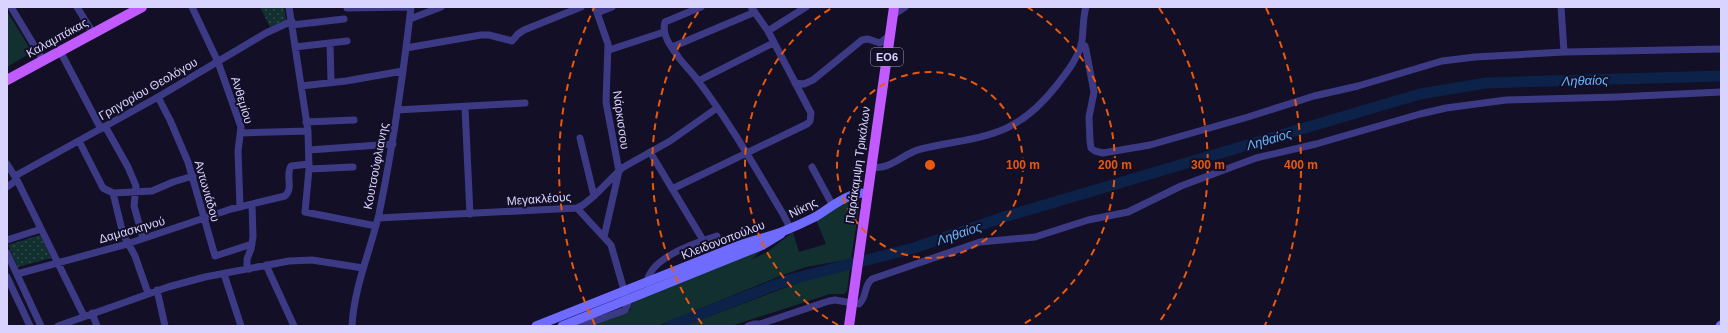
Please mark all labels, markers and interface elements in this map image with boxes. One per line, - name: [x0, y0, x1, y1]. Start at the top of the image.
- street label: Καλαμπάκας: [24, 15, 90, 61]
- road number: ΕΟ6: [871, 48, 903, 66]
- street label: Γρηγορίου Θεολόγου: [96, 55, 200, 123]
- water label: Ληθαίος: [1560, 72, 1609, 89]
- street label: Ανθεμίου: [228, 75, 256, 125]
- street label: Νάρκισσου: [610, 90, 632, 150]
- street label: Παράκαμψη Τρικάλων: [843, 105, 873, 225]
- street label: Κουτσούφλιανης: [361, 121, 391, 210]
- water label: Ληθαίος: [1244, 126, 1294, 153]
- centre of rings: [923, 158, 937, 172]
- text: 100 m: [1006, 158, 1040, 172]
- text: 200 m: [1098, 158, 1132, 172]
- text: 300 m: [1191, 158, 1225, 172]
- text: 400 m: [1284, 158, 1318, 172]
- street label: Αντωνιάδου: [192, 159, 222, 223]
- street label: Μεγακλέους: [506, 190, 572, 208]
- street label: Νίκης: [787, 195, 820, 221]
- street label: Δαμασκηνού: [97, 214, 167, 246]
- street label: Κλειδονοπούλου: [679, 218, 767, 262]
- water label: Ληθαίος: [934, 219, 984, 249]

